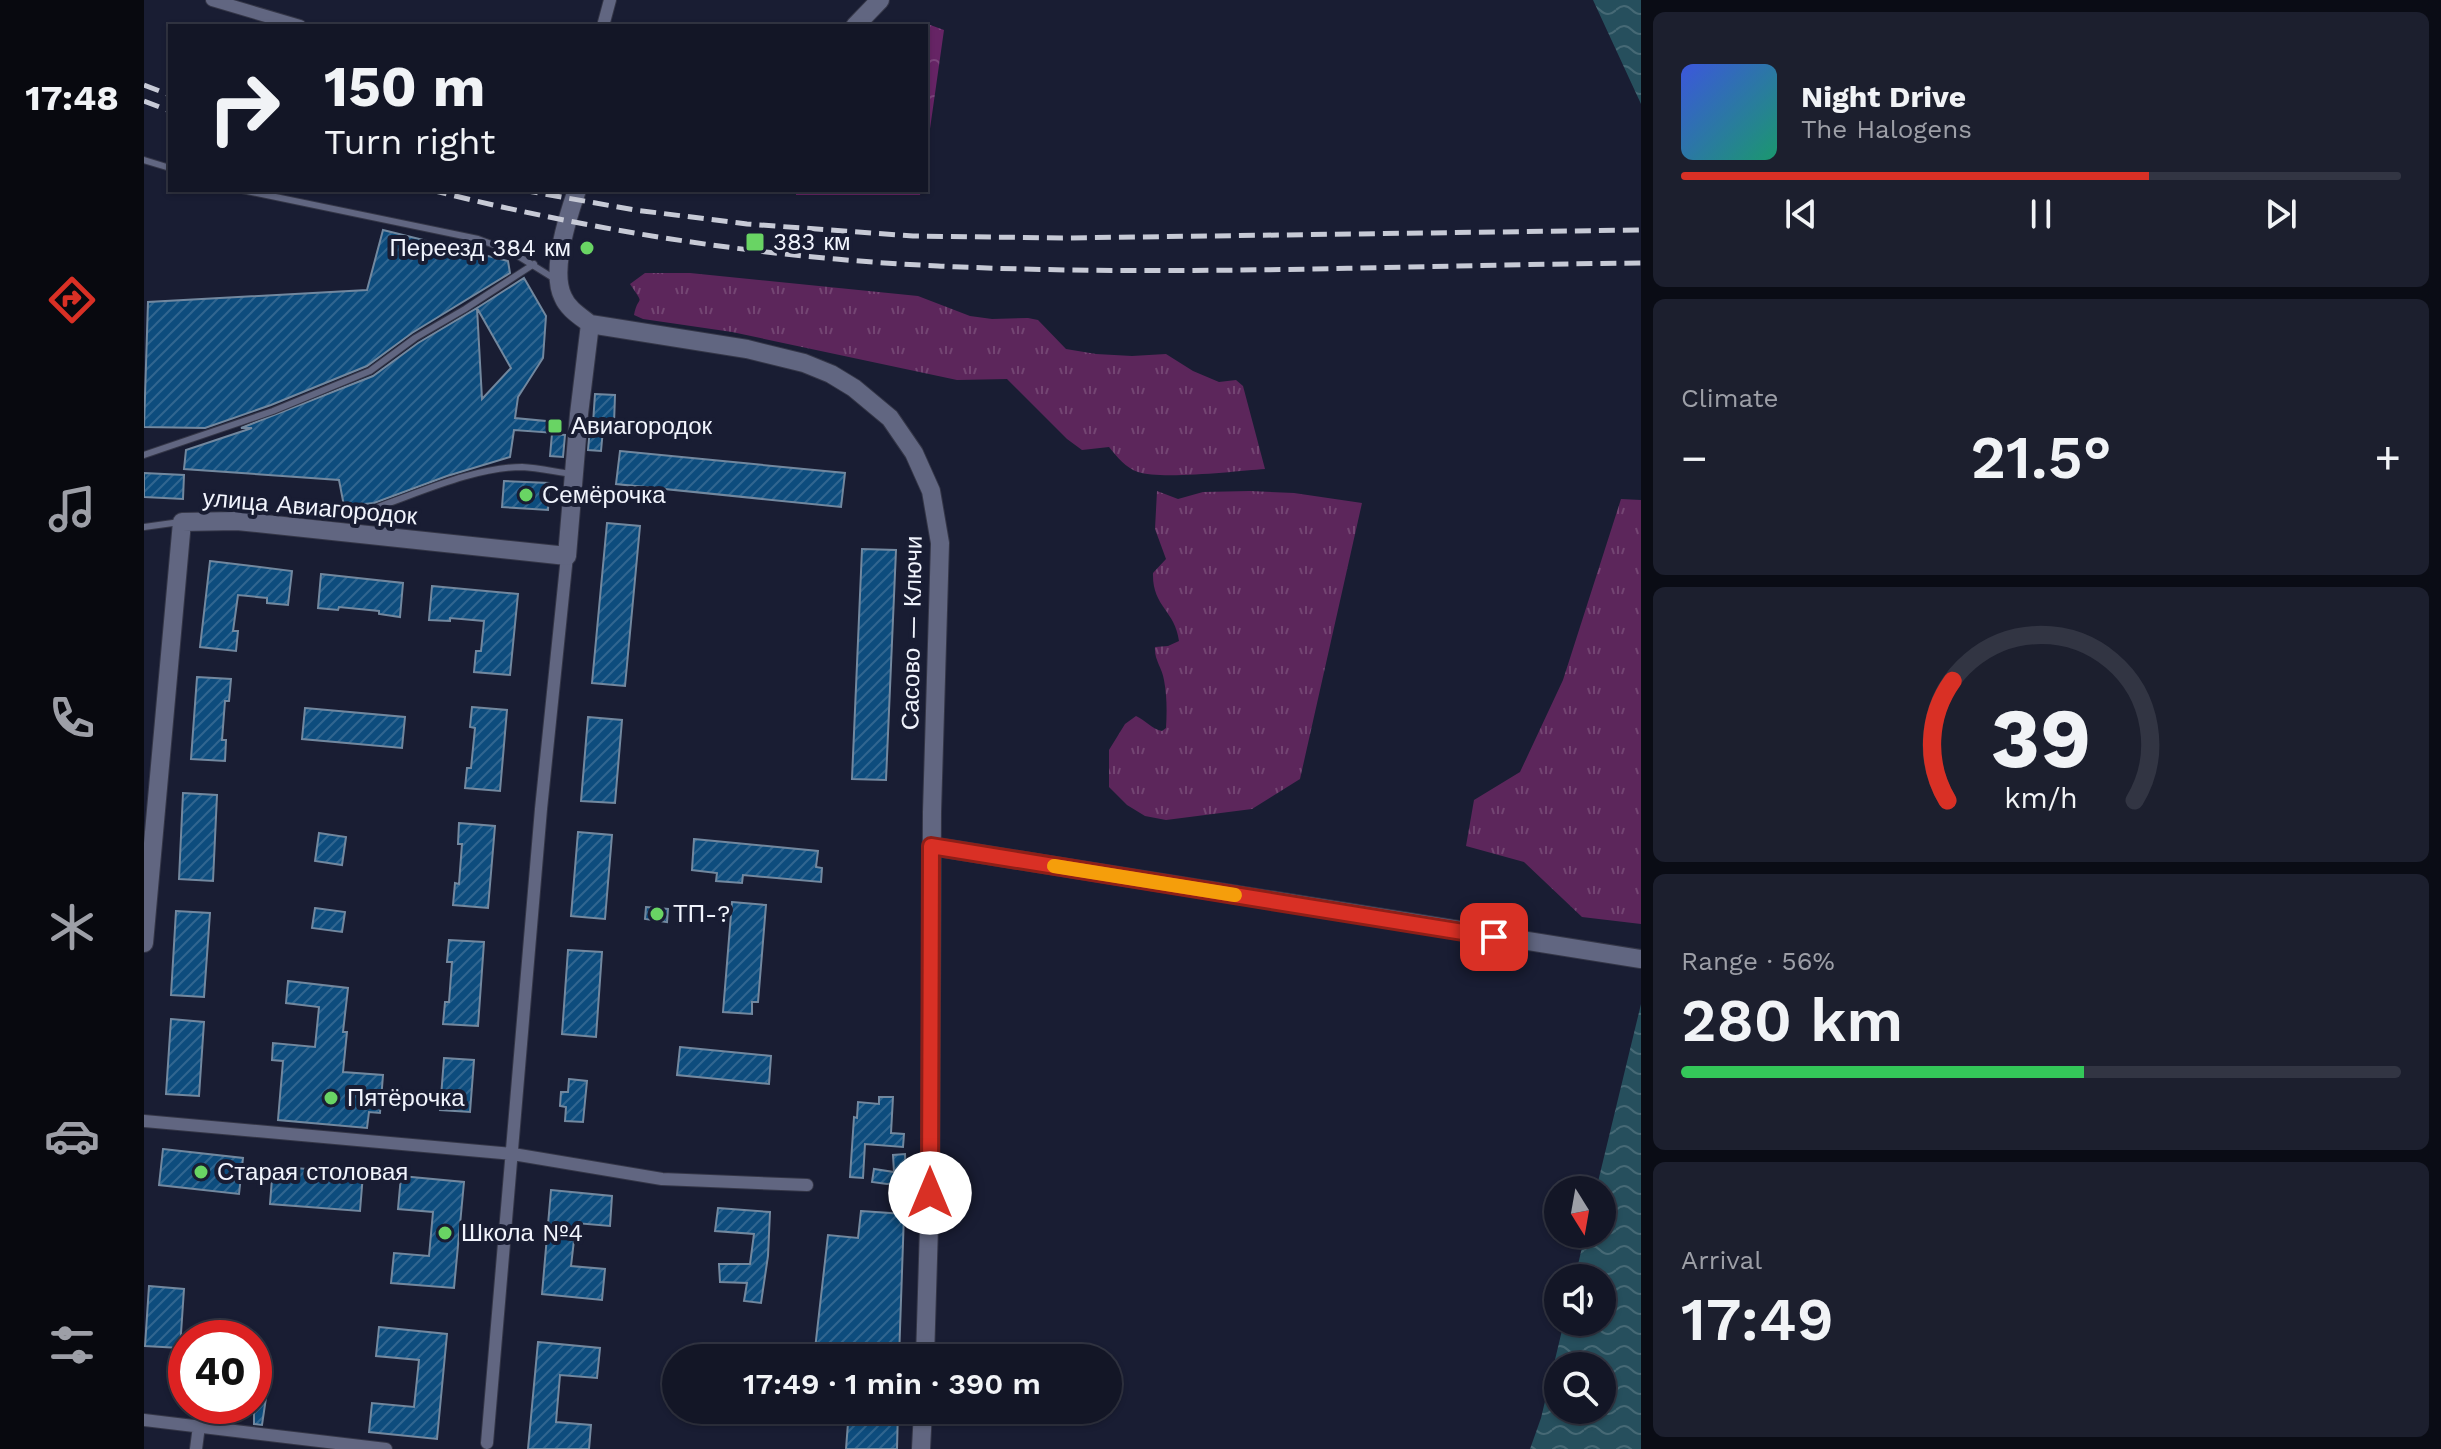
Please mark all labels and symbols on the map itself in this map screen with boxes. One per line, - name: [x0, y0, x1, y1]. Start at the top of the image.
- place label: 383 км: [773, 228, 850, 256]
- marker: 383 км: [744, 231, 766, 253]
- place label: Переезд 384 км: [390, 234, 571, 262]
- marker: Переезд 384 км: [578, 239, 596, 257]
- place label: Авиагородок: [571, 412, 713, 440]
- marker: Авиагородок: [546, 417, 564, 435]
- place label: Семёрочка: [542, 481, 666, 509]
- street label: улица Авиагородок: [202, 484, 419, 530]
- marker: Семёрочка: [517, 486, 535, 504]
- street label: Сасово — Ключи: [896, 536, 928, 730]
- place label: ТП-?: [673, 900, 730, 928]
- pin: [1460, 903, 1528, 971]
- marker: ТП-?: [648, 905, 666, 923]
- place label: Пятёрочка: [347, 1084, 465, 1112]
- marker: Пятёрочка: [322, 1089, 340, 1107]
- position arrow: [888, 1151, 972, 1235]
- place label: Старая столовая: [217, 1158, 408, 1186]
- marker: Старая столовая: [192, 1163, 210, 1181]
- north arrow: [1544, 1176, 1616, 1248]
- place label: Школа №4: [461, 1219, 583, 1247]
- marker: Школа №4: [436, 1224, 454, 1242]
- speed limit sign: 40: [168, 1320, 272, 1424]

